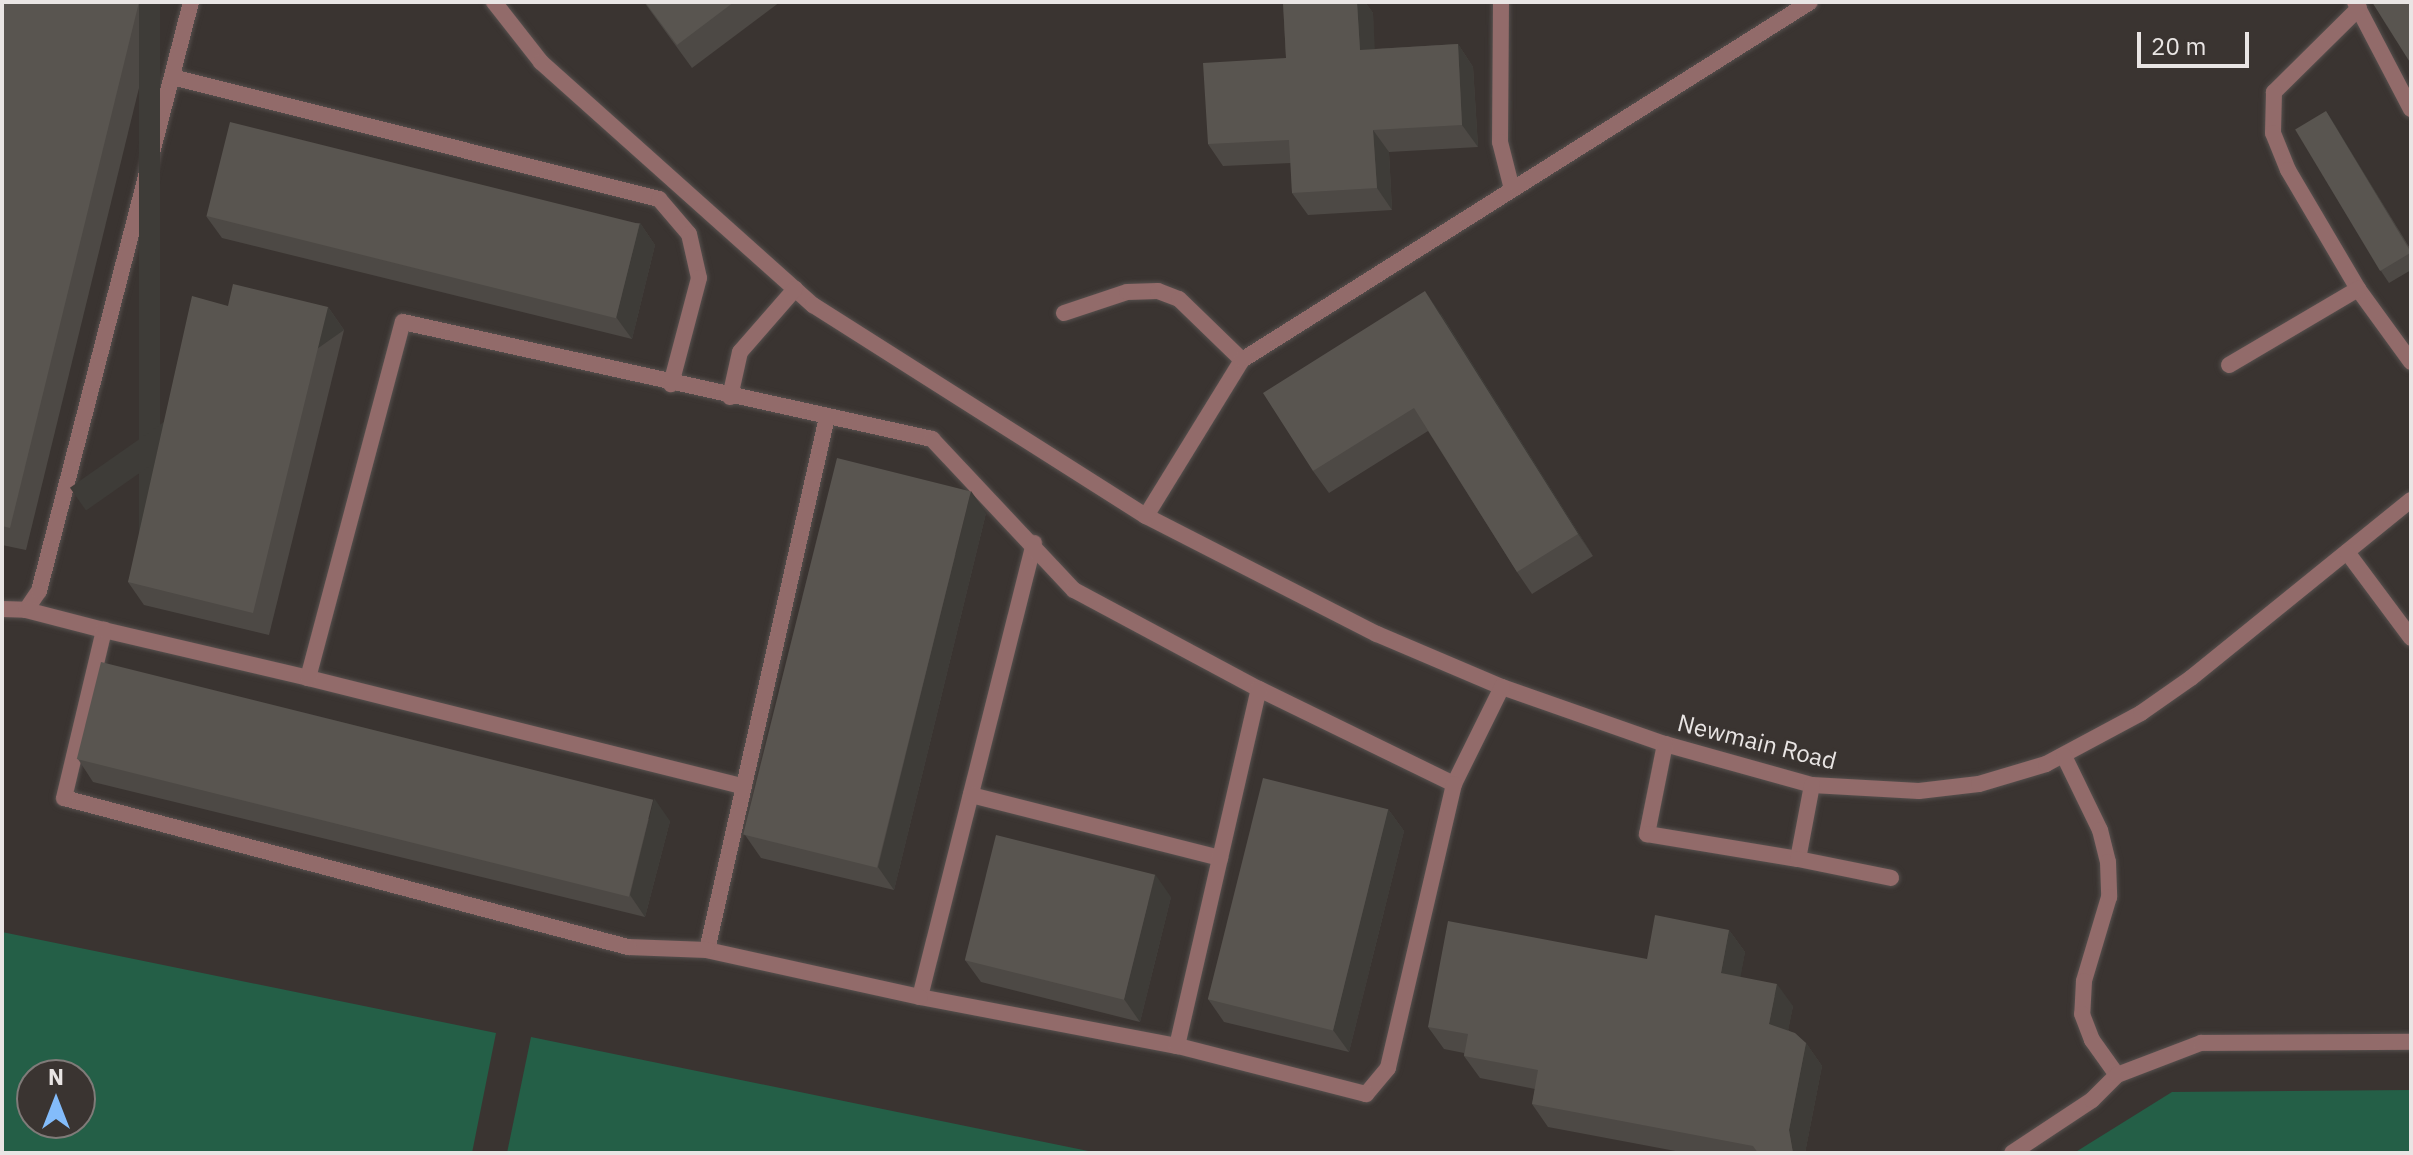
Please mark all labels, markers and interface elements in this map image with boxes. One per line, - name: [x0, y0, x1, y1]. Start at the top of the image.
- scale bar: [2141, 16, 2253, 66]
- text: 20 m: [2151, 30, 2206, 62]
- street label: Newmain Road: [1675, 708, 1839, 776]
- north arrow: [16, 1059, 96, 1139]
- text: N: [48, 1062, 64, 1091]

